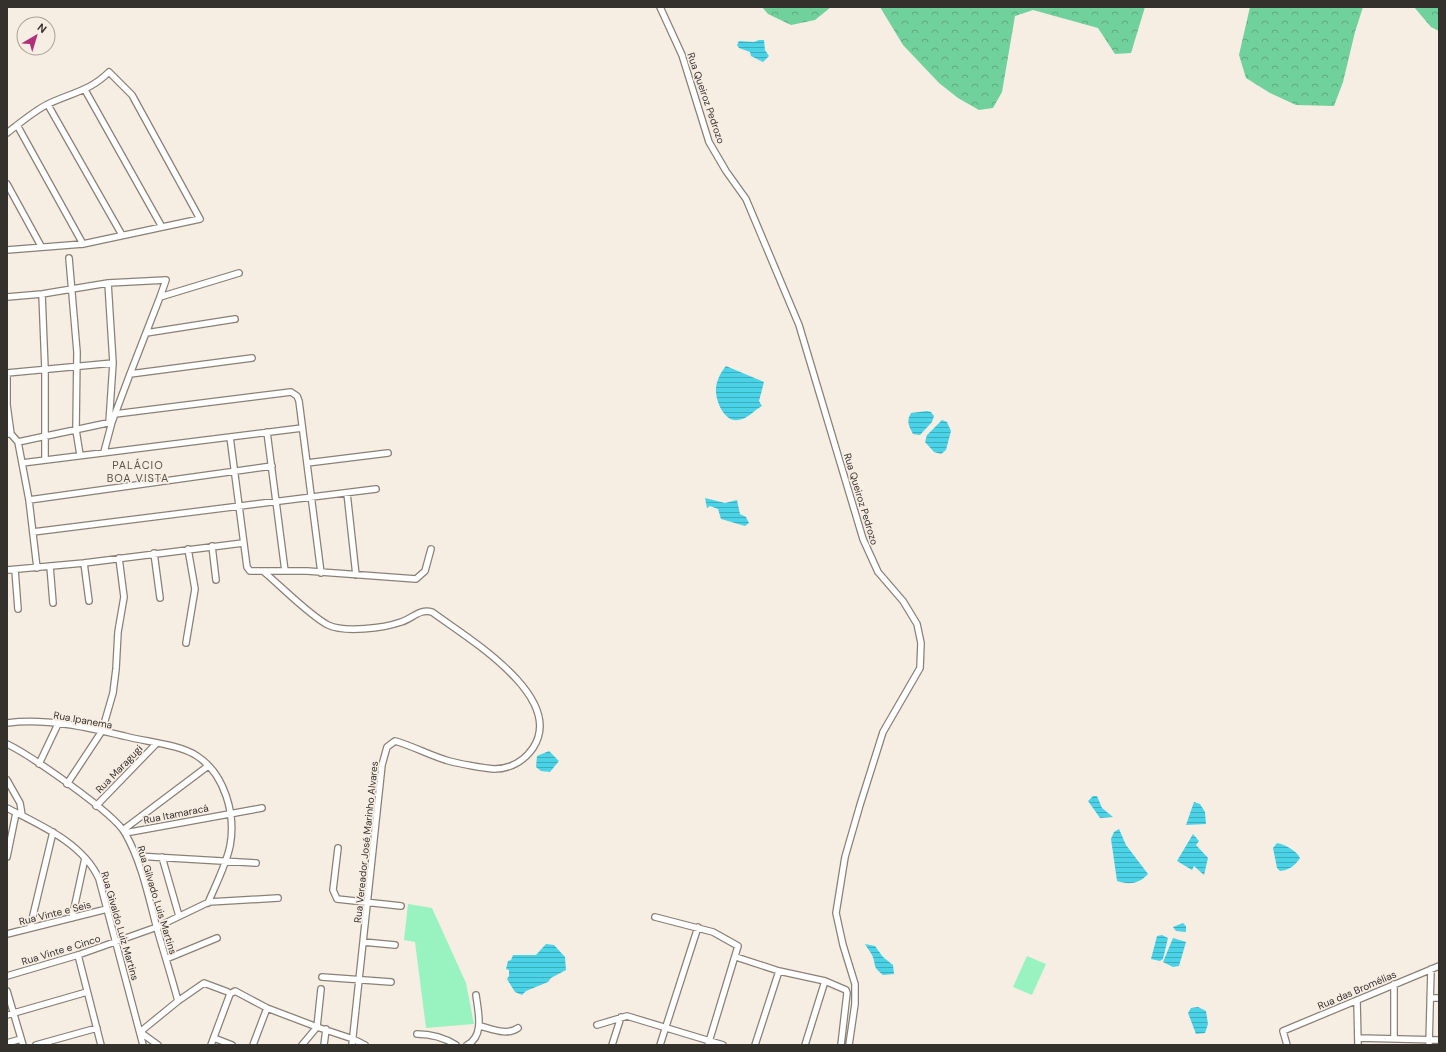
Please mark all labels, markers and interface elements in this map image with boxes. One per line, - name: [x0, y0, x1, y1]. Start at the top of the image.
- north arrow: [16, 16, 56, 56]
- text: N: [35, 20, 50, 36]
- street label: Rua Queiroz Pedrozo: [684, 51, 728, 145]
- street label: Rua Queiroz Pedrozo: [841, 451, 881, 547]
- district label: PALÁCIO BOA VISTA: [107, 458, 169, 485]
- street label: Rua Ipanema: [53, 708, 113, 732]
- street label: Rua Maragugi: [93, 742, 145, 796]
- street label: Rua Vereador José Marinho Alvares: [351, 760, 381, 924]
- street label: Rua Itamaracá: [142, 801, 210, 827]
- street label: Rua Gilvado Luis Martins: [134, 844, 180, 956]
- street label: Rua Givaldo Luiz Martins: [98, 870, 142, 982]
- street label: Rua Vinte e Seis: [18, 898, 92, 928]
- street label: Rua Vinte e Cinco: [20, 932, 102, 968]
- street label: Rua das Bromélias: [1316, 968, 1398, 1012]

